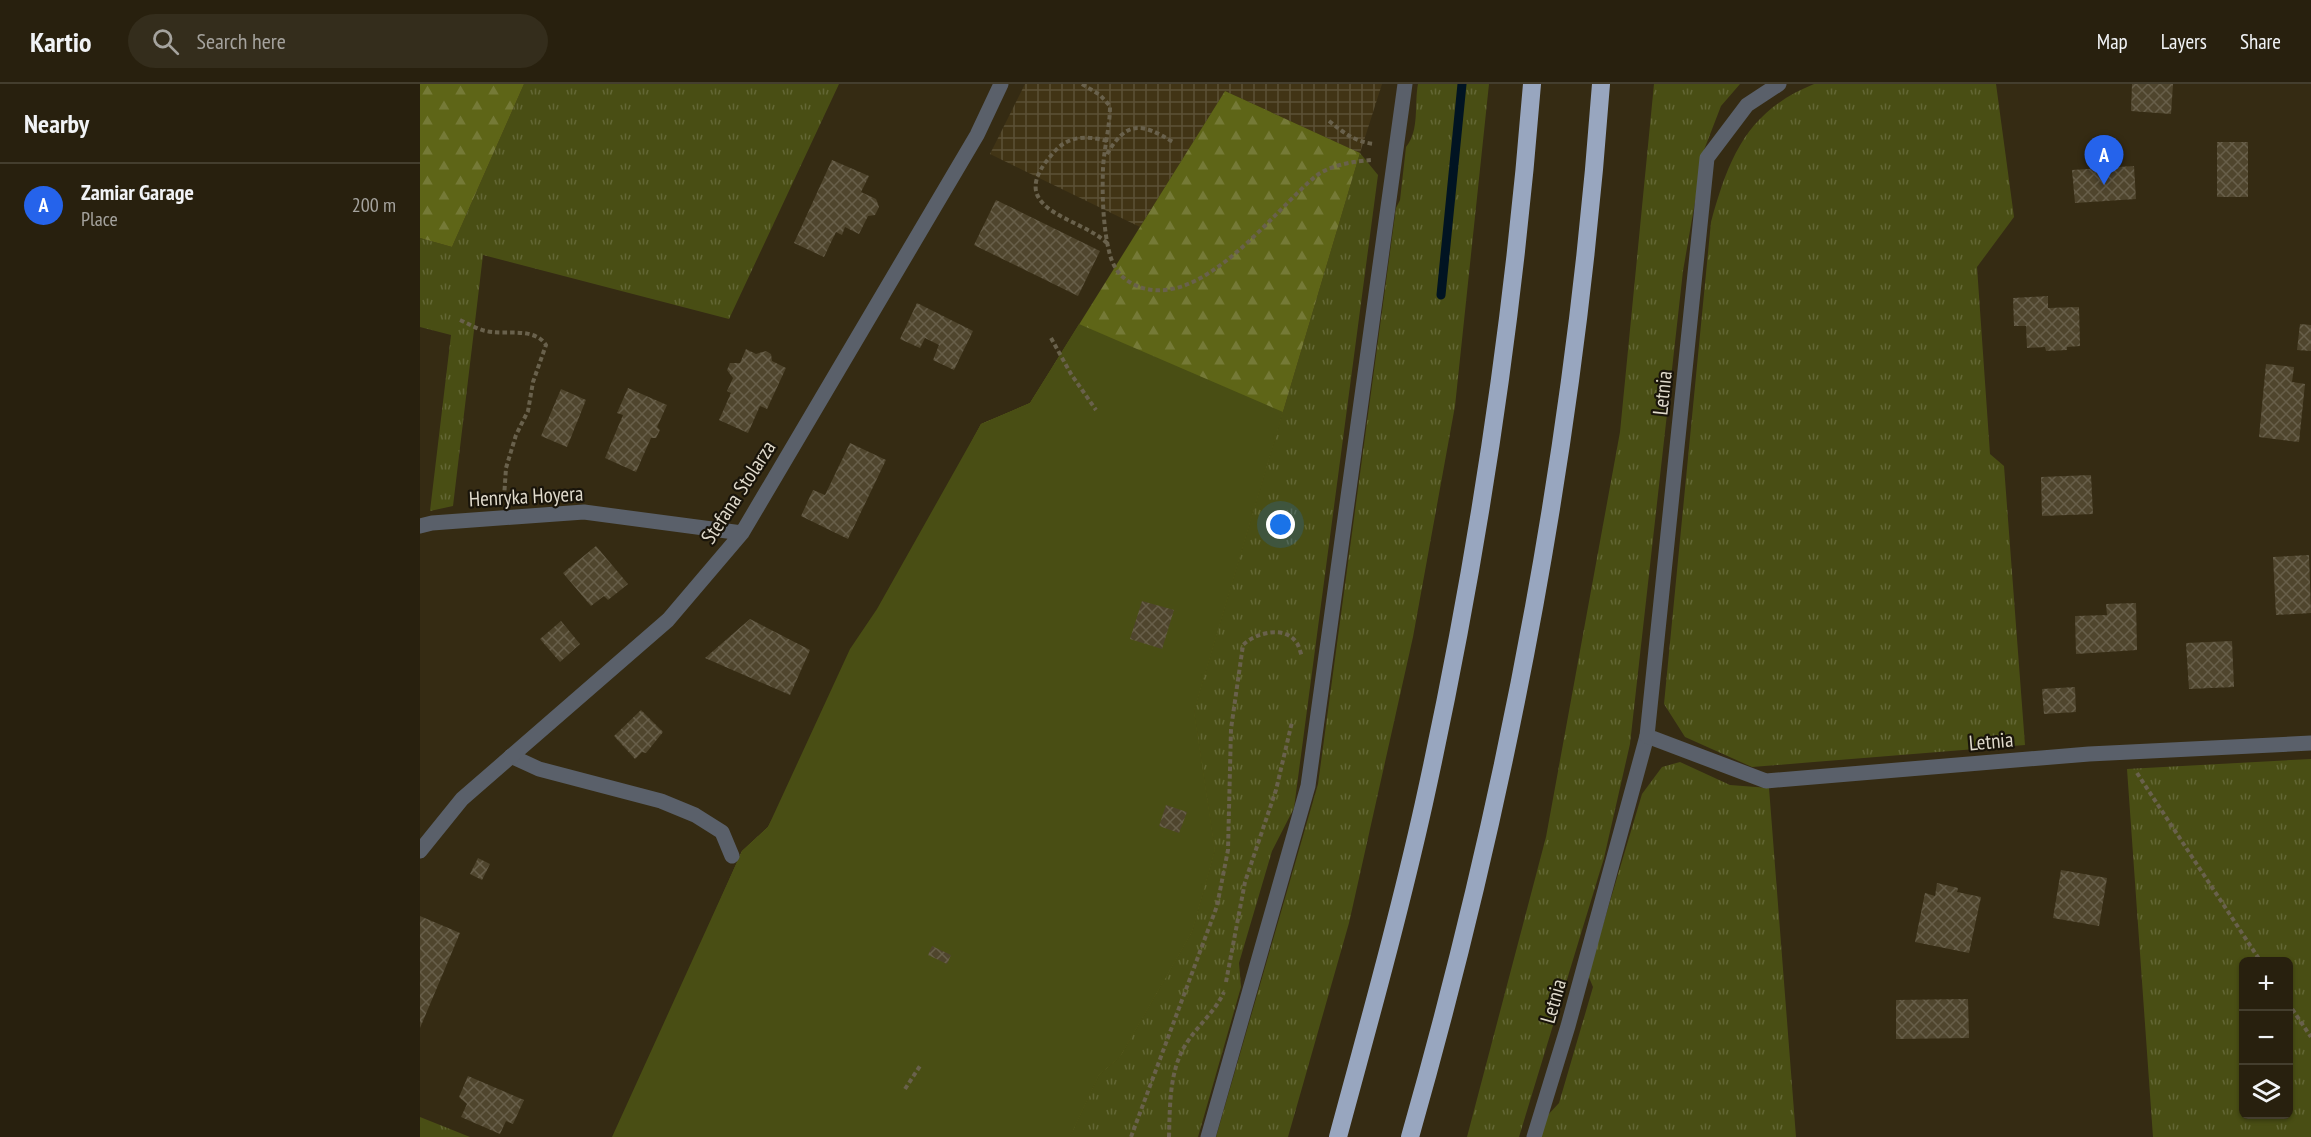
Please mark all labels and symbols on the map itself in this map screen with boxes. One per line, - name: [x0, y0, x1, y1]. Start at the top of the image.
- pin: A: [2084, 135, 2124, 185]
- street label: Letnia: [1646, 369, 1678, 417]
- street label: Stefana Stolarza: [695, 435, 781, 549]
- street label: Henryka Hoyera: [468, 480, 584, 512]
- your location: [1266, 510, 1295, 539]
- street label: Letnia: [1968, 726, 2014, 756]
- street label: Letnia: [1534, 976, 1572, 1026]

